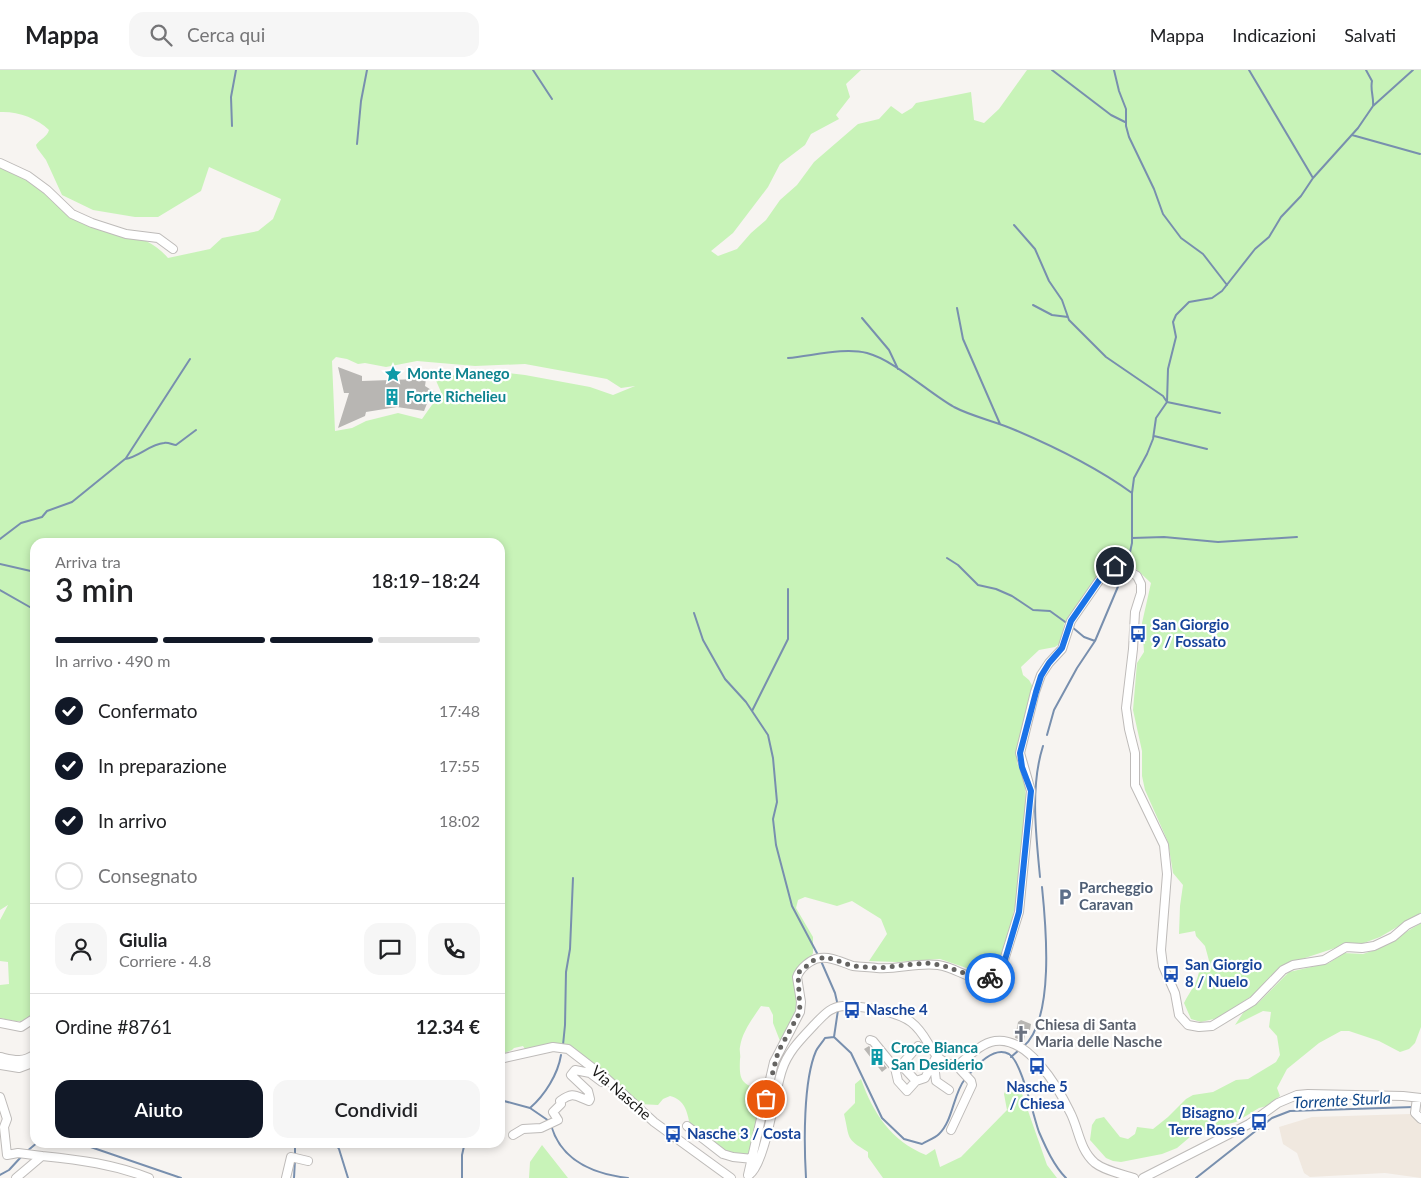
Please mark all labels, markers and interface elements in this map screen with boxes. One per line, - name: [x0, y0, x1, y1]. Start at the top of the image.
- search box: [129, 12, 479, 57]
- text: Mappa: [25, 20, 99, 49]
- icon: search: [147, 21, 175, 49]
- text: Cerca qui: [187, 23, 265, 46]
- text: Mappa: [1150, 24, 1204, 46]
- text: Indicazioni: [1232, 24, 1316, 46]
- text: Salvati: [1344, 24, 1396, 46]
- place icon: Monte Manego: [383, 364, 403, 384]
- place label: Monte Manego: [407, 364, 510, 382]
- building icon: Forte Richelieu: [382, 387, 402, 407]
- place label: Forte Richelieu: [406, 387, 506, 405]
- pin: [1094, 545, 1136, 587]
- text: Arriva tra: [55, 552, 121, 571]
- icon: home: [1101, 552, 1129, 580]
- text: 18:19–18:24: [371, 569, 480, 592]
- text: 3 min: [55, 570, 134, 609]
- place label: San Giorgio 9 / Fossato: [1152, 615, 1229, 650]
- bus stop icon: San Giorgio 9 / Fossato: [1128, 624, 1148, 644]
- text: In arrivo · 490 m: [55, 651, 170, 670]
- icon: check: [55, 697, 83, 725]
- text: Confermato: [98, 699, 198, 722]
- text: 17:48: [439, 701, 480, 720]
- icon: check: [55, 752, 83, 780]
- text: In preparazione: [98, 754, 227, 777]
- text: 17:55: [439, 756, 480, 775]
- icon: check: [55, 807, 83, 835]
- text: In arrivo: [98, 809, 167, 832]
- text: 18:02: [439, 811, 480, 830]
- text: Consegnato: [98, 864, 197, 887]
- place label: Parcheggio Caravan: [1079, 878, 1153, 913]
- parking icon: Parcheggio Caravan: [1055, 887, 1075, 907]
- button: person: [55, 923, 107, 975]
- button: chat: [364, 923, 416, 975]
- button: phone: [428, 923, 480, 975]
- text: Giulia: [119, 928, 168, 951]
- text: Corriere · 4.8: [119, 951, 211, 970]
- courier: [965, 953, 1015, 1003]
- place label: San Giorgio 8 / Nuelo: [1185, 955, 1262, 990]
- icon: bike: [976, 964, 1004, 992]
- bus stop icon: San Giorgio 8 / Nuelo: [1161, 964, 1181, 984]
- bus stop icon: Nasche 4: [842, 1000, 862, 1020]
- place label: Nasche 4: [866, 1000, 928, 1018]
- text: Ordine #8761: [55, 1015, 172, 1038]
- text: 12.34 €: [416, 1015, 480, 1038]
- place label: Chiesa di Santa Maria delle Nasche: [1035, 1015, 1162, 1050]
- church icon: Chiesa di Santa Maria delle Nasche: [1011, 1024, 1031, 1044]
- place label: Croce Bianca San Desiderio: [891, 1038, 983, 1073]
- building icon: Croce Bianca San Desiderio: [867, 1047, 887, 1067]
- bus stop icon: Nasche 5 / Chiesa: [1027, 1056, 1047, 1076]
- street label: Via Nasche: [588, 1061, 655, 1123]
- place label: Nasche 5 / Chiesa: [1006, 1077, 1068, 1112]
- pin: [745, 1078, 787, 1120]
- button: Aiuto: [55, 1080, 263, 1138]
- button: Condividi: [273, 1080, 480, 1138]
- icon: bag: [752, 1085, 780, 1113]
- water label: Torrente Sturla: [1292, 1087, 1391, 1112]
- place label: Bisagno / Terre Rosse: [1168, 1103, 1245, 1138]
- bus stop icon: Bisagno / Terre Rosse: [1249, 1112, 1269, 1132]
- bus stop icon: Nasche 3 / Costa: [663, 1124, 683, 1144]
- place label: Nasche 3 / Costa: [687, 1124, 801, 1142]

